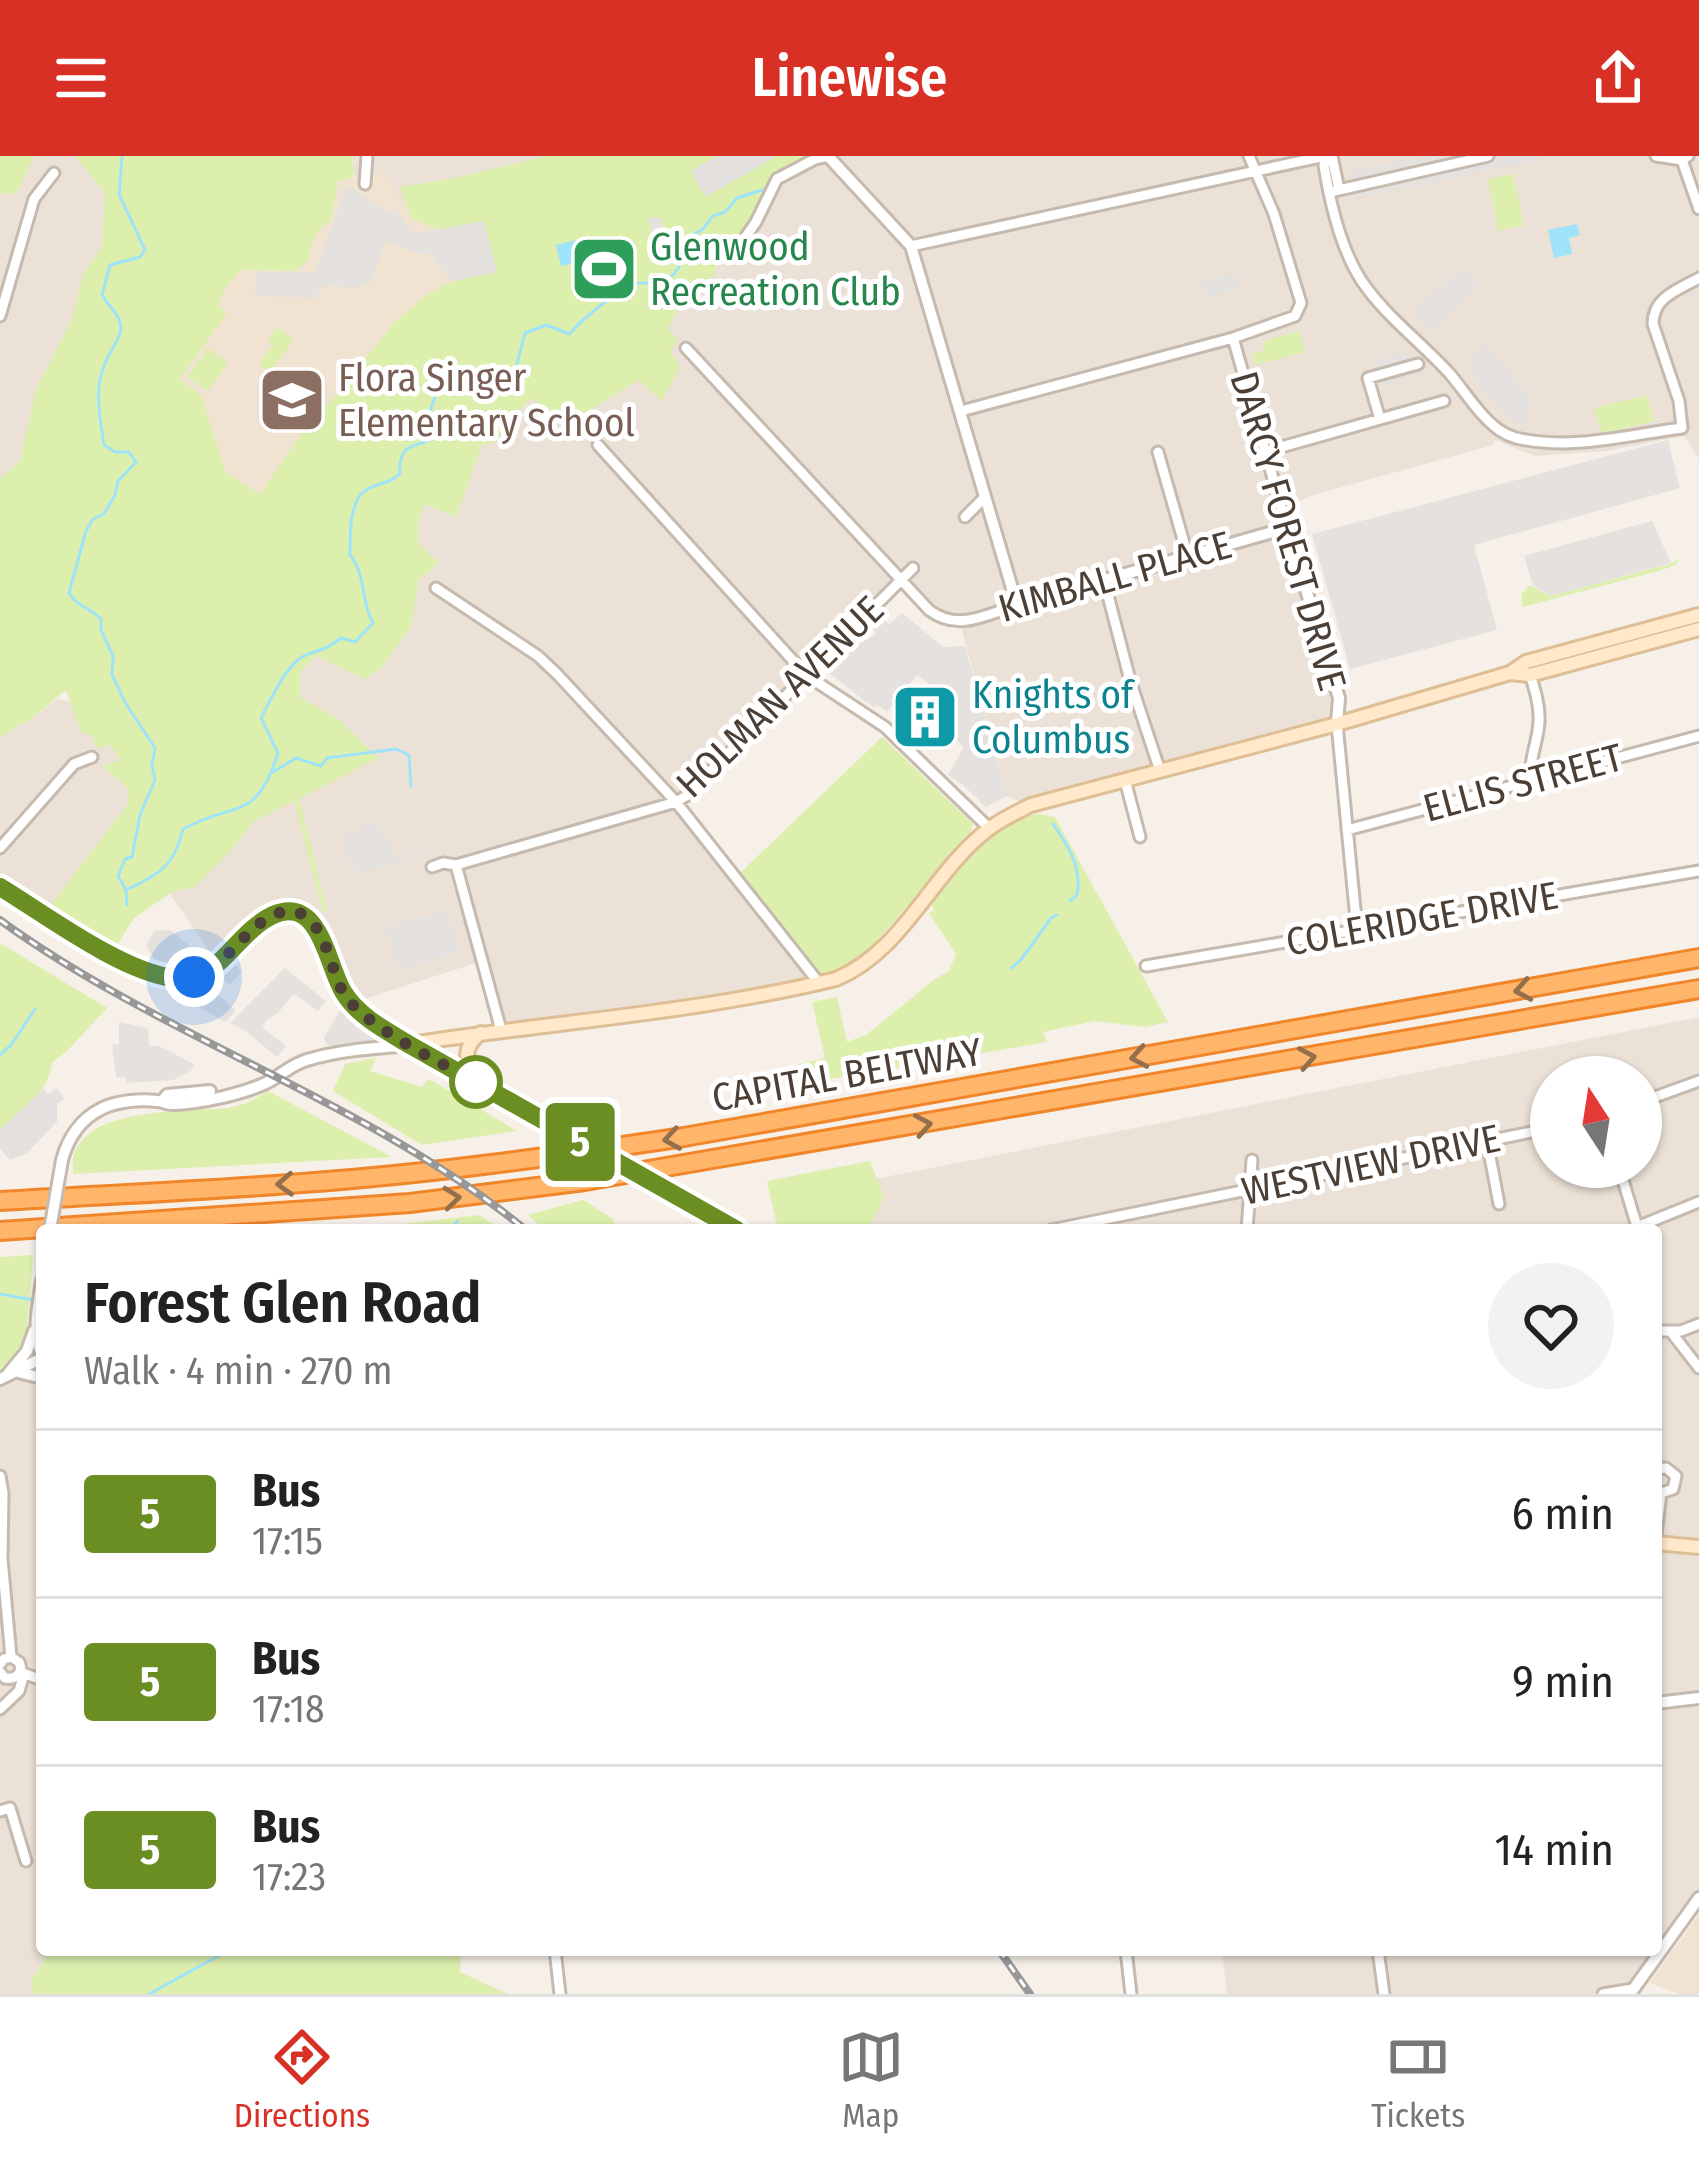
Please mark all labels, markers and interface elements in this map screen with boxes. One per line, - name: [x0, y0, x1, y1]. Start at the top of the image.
- icon: menu: [48, 45, 114, 111]
- icon: share: [1585, 45, 1651, 111]
- text: Linewise: [752, 46, 947, 110]
- place label: Glenwood Recreation Club: [650, 224, 901, 315]
- sports icon: Glenwood Recreation Club: [569, 234, 639, 304]
- place label: Flora Singer Elementary School: [338, 355, 635, 446]
- school or university icon: Flora Singer Elementary School: [257, 365, 327, 435]
- street label: DARCY FOREST DRIVE: [1220, 366, 1356, 696]
- street label: KIMBALL PLACE: [993, 522, 1237, 632]
- street label: HOLMAN AVENUE: [667, 587, 893, 807]
- place label: Knights of Columbus: [972, 672, 1136, 763]
- building icon: Knights of Columbus: [890, 682, 960, 752]
- street label: ELLIS STREET: [1419, 734, 1627, 832]
- street label: COLERIDGE DRIVE: [1282, 872, 1562, 966]
- your location: [164, 947, 224, 1007]
- one-way arrow: [1514, 976, 1534, 1001]
- street label: CAPITAL BELTWAY: [709, 1029, 986, 1121]
- one-way arrow: [1130, 1044, 1150, 1069]
- one-way arrow: [1297, 1047, 1317, 1072]
- north arrow: [1530, 1056, 1662, 1188]
- map controls: [1530, 1056, 1662, 1188]
- unlabelled marker: [451, 1057, 501, 1107]
- line badge: 5: [541, 1103, 619, 1181]
- one-way arrow: [912, 1113, 932, 1138]
- street label: WESTVIEW DRIVE: [1238, 1115, 1504, 1215]
- text: 5: [570, 1117, 590, 1167]
- one-way arrow: [663, 1125, 683, 1150]
- one-way arrow: [275, 1171, 294, 1197]
- one-way arrow: [442, 1186, 462, 1212]
- button: heart: [1488, 1263, 1614, 1389]
- text: Forest Glen Road: [84, 1269, 482, 1337]
- text: Walk · 4 min · 270 m: [84, 1348, 393, 1394]
- text: Bus: [252, 1464, 320, 1518]
- text: 6 min: [1511, 1487, 1614, 1541]
- text: 5: [140, 1489, 160, 1539]
- text: 17:15: [252, 1518, 323, 1564]
- text: Bus: [252, 1632, 320, 1686]
- text: 9 min: [1512, 1655, 1614, 1709]
- text: 5: [140, 1657, 160, 1707]
- text: 17:18: [252, 1686, 324, 1732]
- text: Bus: [252, 1800, 320, 1854]
- text: 14 min: [1494, 1823, 1614, 1877]
- text: 5: [140, 1825, 160, 1875]
- text: 17:23: [252, 1854, 326, 1900]
- tab: Directions: [234, 2024, 370, 2136]
- tab: Map: [838, 2024, 904, 2136]
- tab: Tickets: [1371, 2024, 1465, 2136]

